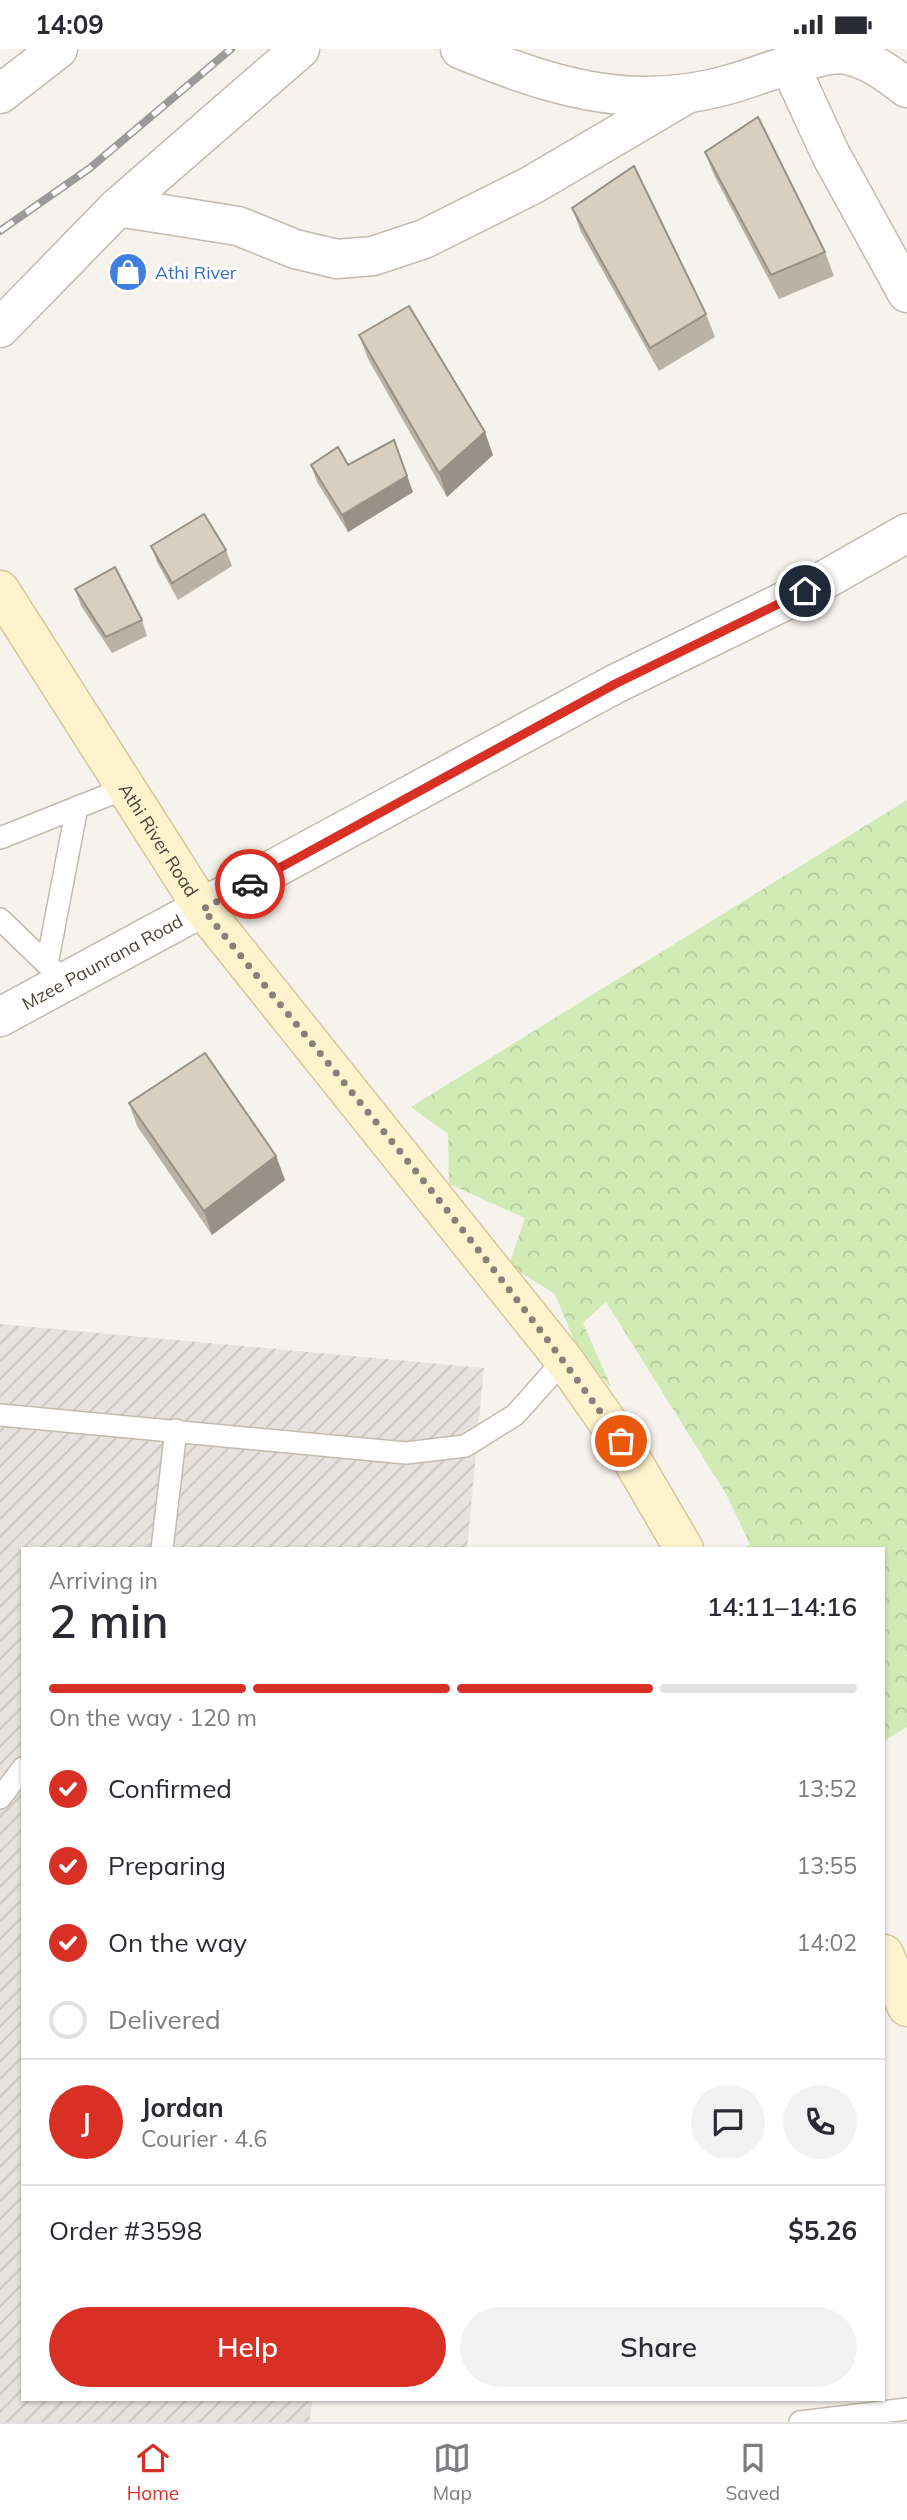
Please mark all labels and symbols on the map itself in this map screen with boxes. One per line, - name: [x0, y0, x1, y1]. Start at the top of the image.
- shop icon: Athi River: [107, 251, 149, 293]
- place label: Athi River: [155, 261, 237, 284]
- pin: [775, 561, 835, 621]
- street label: Athi River Road: [114, 779, 204, 901]
- courier: [215, 849, 285, 919]
- street label: Mzee Paunrana Road: [18, 909, 186, 1015]
- pin: [591, 1411, 651, 1471]

